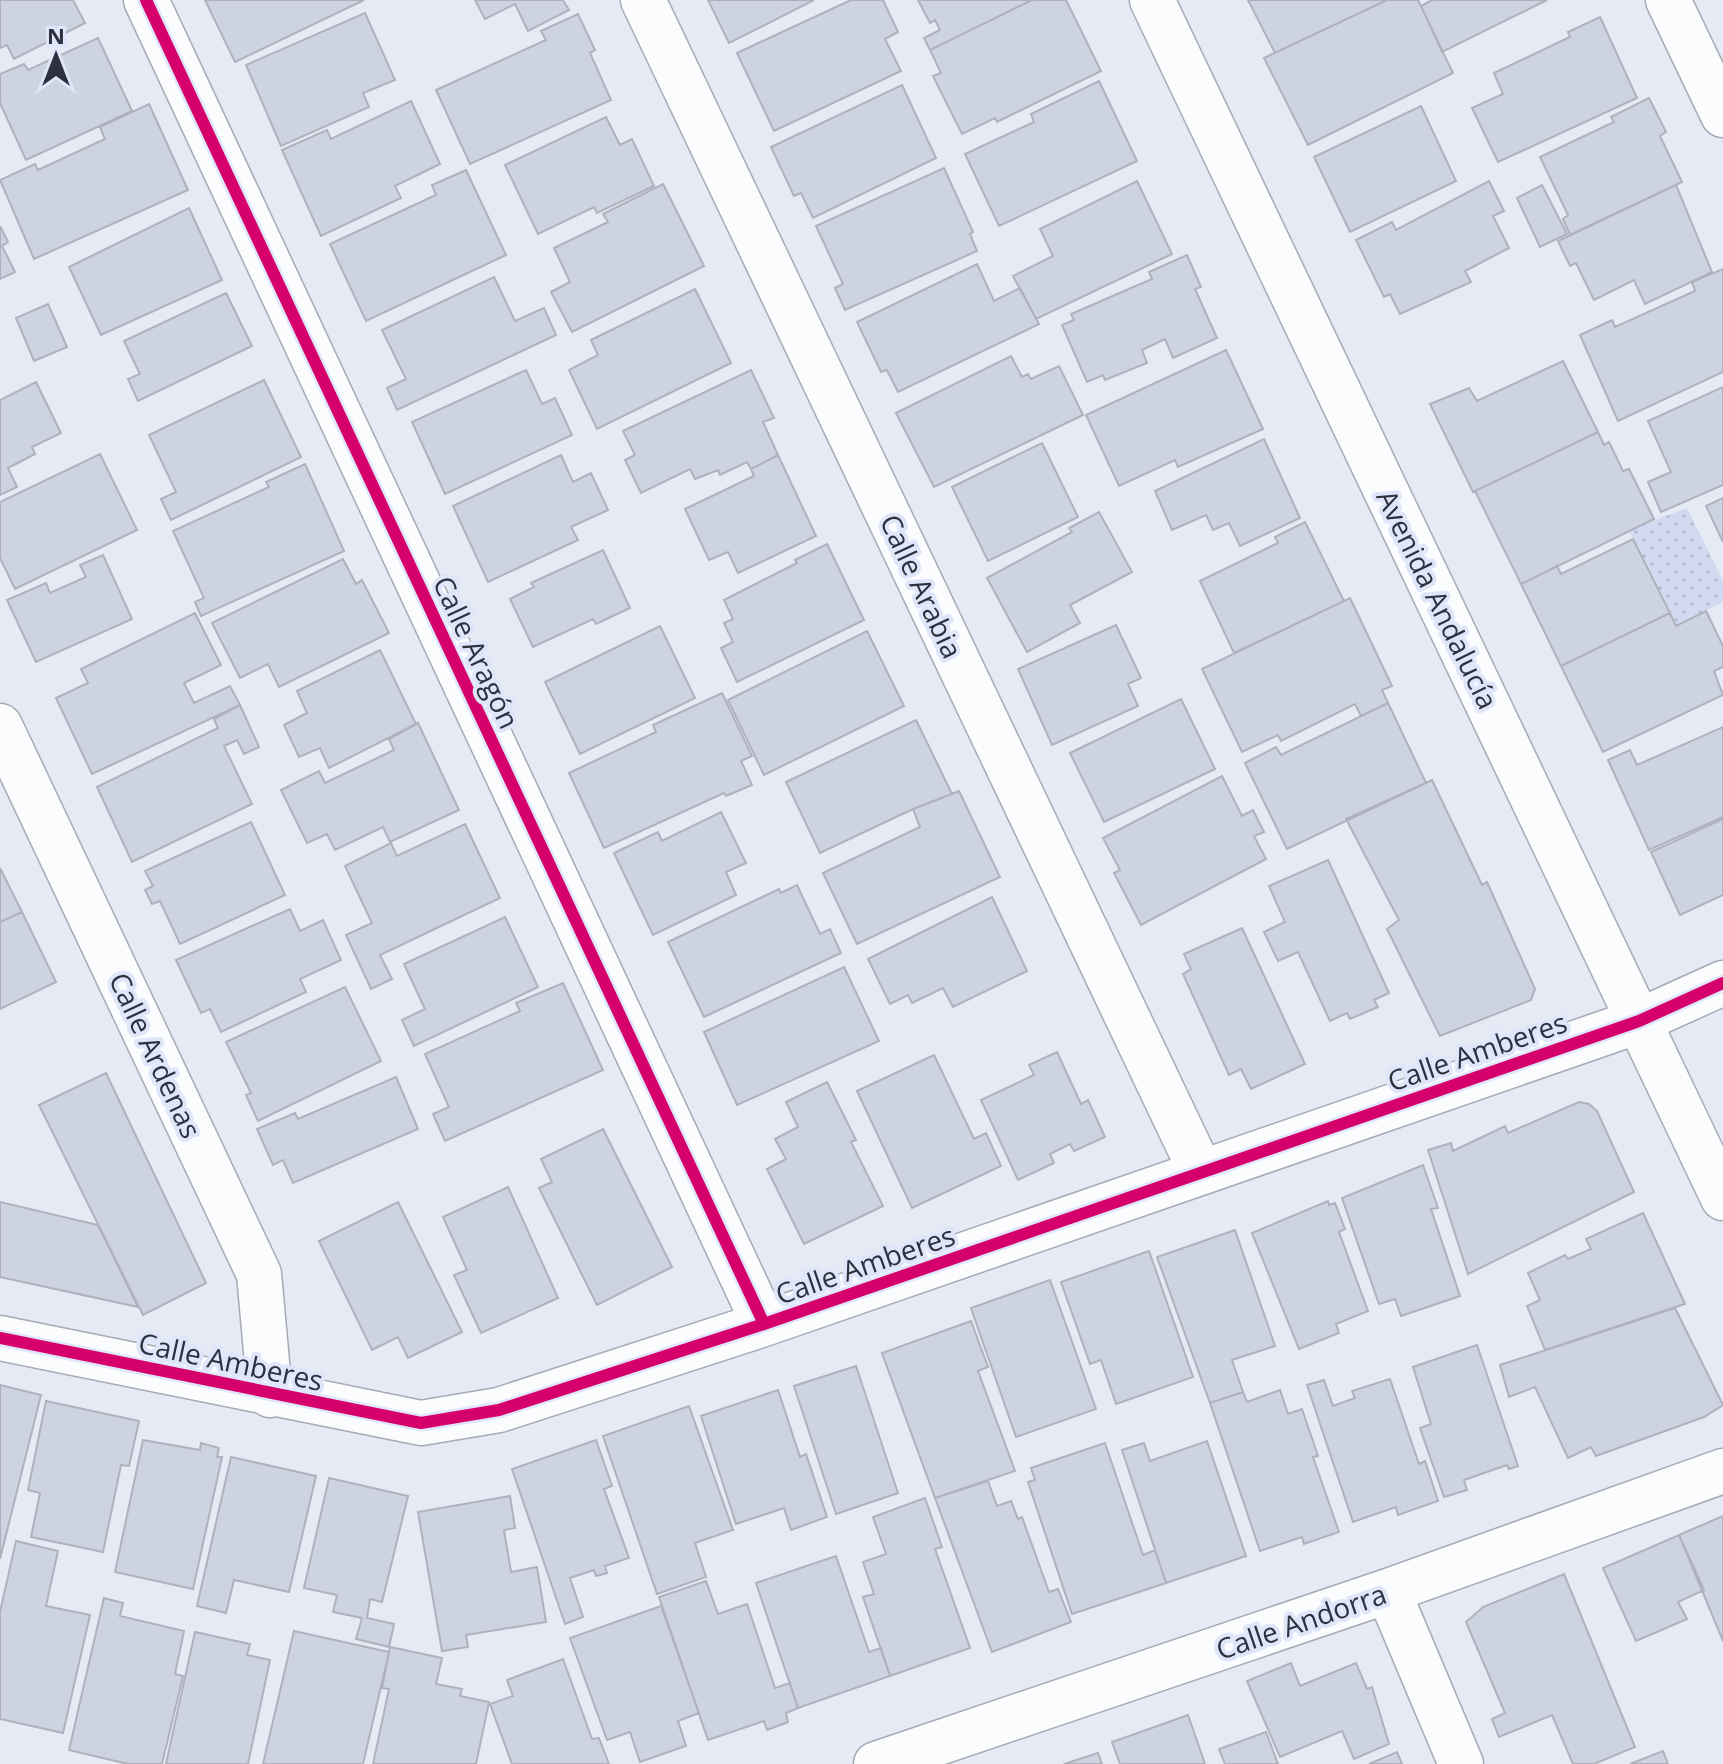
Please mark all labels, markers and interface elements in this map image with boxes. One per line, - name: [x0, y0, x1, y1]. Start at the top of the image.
- north arrow: [16, 16, 96, 96]
- text: N: [47, 20, 65, 50]
- street label: Avenida Andalucía: [1368, 483, 1508, 715]
- street label: Calle Arabia: [872, 508, 972, 664]
- street label: Calle Aragón: [425, 570, 529, 734]
- street label: Calle Ardenas: [101, 966, 211, 1144]
- street label: Calle Amberes: [1382, 1003, 1572, 1099]
- street label: Calle Amberes: [770, 1216, 960, 1312]
- street label: Calle Amberes: [135, 1323, 327, 1399]
- street label: Calle Andorra: [1211, 1574, 1391, 1668]

